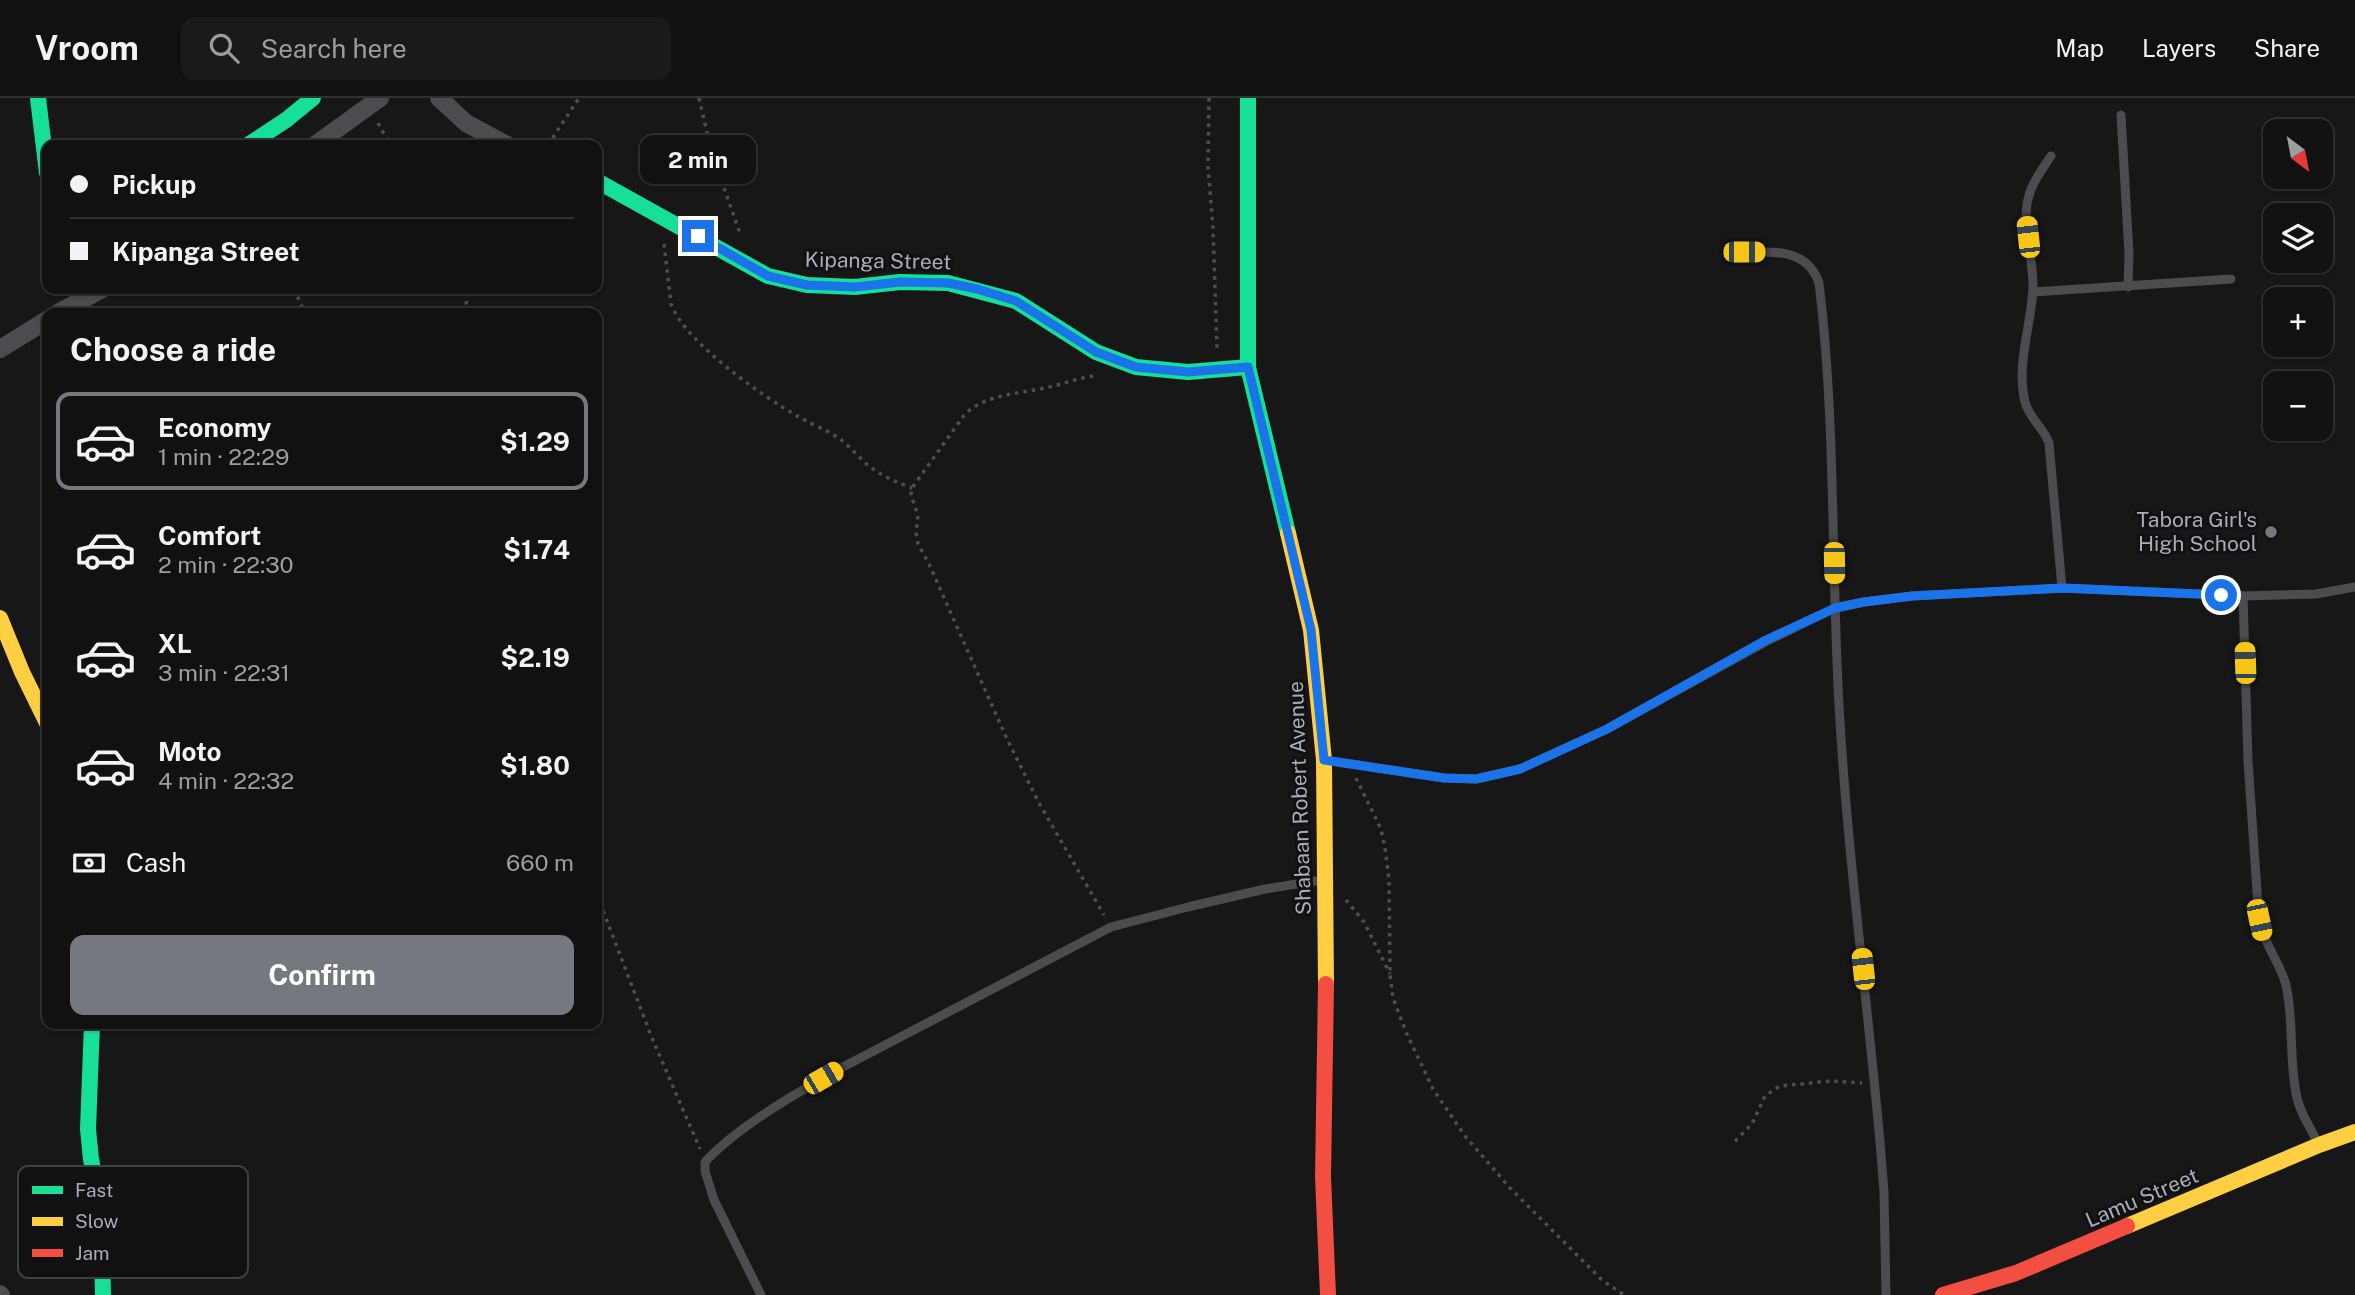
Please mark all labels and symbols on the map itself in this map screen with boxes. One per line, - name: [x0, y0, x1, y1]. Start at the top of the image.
- north arrow: [2263, 119, 2333, 189]
- callout: 2 min: [640, 135, 756, 184]
- car: [2016, 215, 2041, 259]
- route end: [682, 220, 714, 252]
- car: [1724, 242, 1766, 263]
- street label: Kipanga Street: [805, 247, 952, 274]
- place label: Tabora Girl's High School: [2137, 507, 2257, 556]
- marker: Tabora Girl's High School: [2263, 524, 2279, 540]
- car: [1824, 542, 1845, 584]
- route start: [2205, 579, 2237, 611]
- car: [2234, 642, 2257, 684]
- street label: Shabaan Robert Avenue: [1283, 681, 1316, 915]
- car: [2245, 897, 2274, 943]
- car: [1851, 947, 1876, 991]
- car: [800, 1058, 847, 1098]
- street label: Lamu Street: [2082, 1163, 2202, 1233]
- legend: [18, 1166, 248, 1278]
- text: Fast: [75, 1179, 113, 1201]
- text: Slow: [75, 1210, 119, 1232]
- text: Jam: [75, 1242, 109, 1264]

